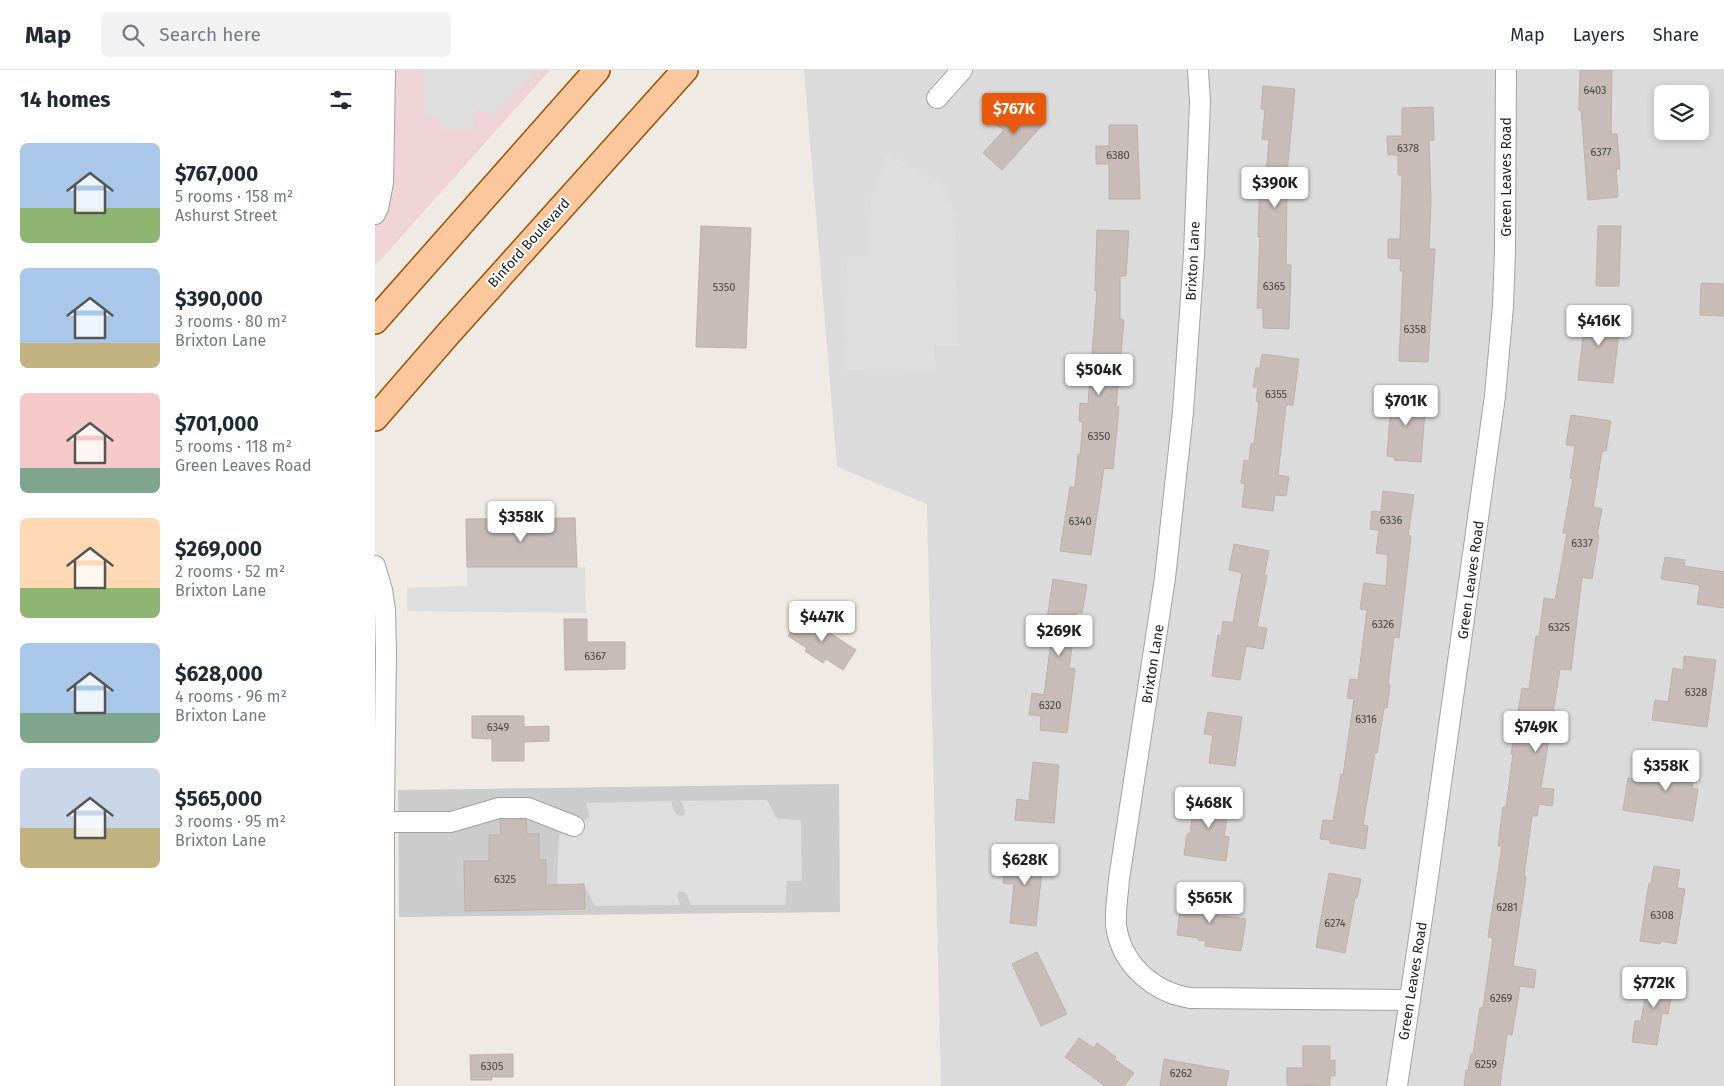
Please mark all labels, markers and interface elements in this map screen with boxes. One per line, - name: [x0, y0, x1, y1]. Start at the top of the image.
- search box: [101, 12, 451, 57]
- text: Map: [25, 21, 71, 49]
- icon: search: [119, 21, 147, 49]
- text: Search here: [159, 23, 261, 46]
- text: Map: [1510, 24, 1545, 46]
- text: Layers: [1573, 24, 1625, 46]
- text: Share: [1653, 24, 1699, 46]
- house number: 6403: [1583, 84, 1607, 97]
- map controls: [1654, 85, 1709, 140]
- button: layers: [1654, 85, 1709, 140]
- icon: filters: [327, 86, 355, 114]
- text: 14 homes: [20, 87, 110, 113]
- pin: $767K: [979, 92, 1049, 135]
- text: $767K: [993, 99, 1035, 118]
- street label: Green Leaves Road: [1498, 117, 1515, 237]
- house number: 6378: [1397, 142, 1419, 155]
- house number: 6377: [1591, 146, 1612, 159]
- house number: 6380: [1106, 149, 1130, 162]
- text: $767,000: [175, 161, 258, 187]
- icon: home: [60, 163, 120, 223]
- pin: $390K: [1240, 166, 1310, 209]
- text: $390K: [1252, 173, 1298, 192]
- text: 5 rooms · 158 m²: [175, 187, 293, 206]
- street label: Binford Boulevard: [484, 195, 574, 291]
- text: Ashurst Street: [175, 206, 277, 225]
- street label: Brixton Lane: [1182, 221, 1204, 301]
- house number: 6365: [1263, 280, 1286, 293]
- house number: 5350: [713, 281, 735, 294]
- text: $390,000: [175, 286, 263, 312]
- icon: home: [60, 288, 120, 348]
- pin: $416K: [1564, 304, 1634, 347]
- text: $416K: [1577, 311, 1621, 330]
- text: 3 rooms · 80 m²: [175, 312, 287, 331]
- house number: 6358: [1404, 323, 1426, 336]
- text: Brixton Lane: [175, 331, 266, 350]
- pin: $504K: [1064, 354, 1134, 396]
- text: $504K: [1076, 360, 1122, 379]
- pin: $701K: [1371, 384, 1441, 427]
- house number: 6355: [1265, 388, 1288, 401]
- text: $701K: [1385, 391, 1427, 410]
- text: $701,000: [175, 411, 259, 437]
- icon: home: [60, 413, 120, 473]
- house number: 6350: [1088, 430, 1110, 443]
- text: 5 rooms · 118 m²: [175, 437, 292, 456]
- text: Green Leaves Road: [175, 456, 312, 475]
- pin: $358K: [486, 500, 556, 543]
- text: $358K: [498, 507, 544, 526]
- house number: 6336: [1380, 514, 1402, 527]
- house number: 6340: [1068, 515, 1092, 528]
- street label: Green Leaves Road: [1454, 520, 1488, 640]
- text: $269,000: [175, 536, 262, 562]
- house number: 6337: [1571, 537, 1593, 550]
- icon: home: [60, 538, 120, 598]
- text: 2 rooms · 52 m²: [175, 562, 285, 581]
- text: Brixton Lane: [175, 581, 266, 600]
- pin: $447K: [787, 600, 857, 643]
- text: $447K: [800, 607, 844, 626]
- pin: $269K: [1024, 614, 1094, 657]
- house number: 6326: [1372, 618, 1394, 631]
- text: $269K: [1037, 621, 1081, 640]
- house number: 6325: [1548, 621, 1571, 634]
- street label: Brixton Lane: [1138, 623, 1168, 705]
- house number: 6367: [584, 650, 606, 663]
- text: $628,000: [175, 661, 263, 687]
- icon: home: [60, 663, 120, 723]
- house number: 6328: [1685, 686, 1707, 699]
- text: 4 rooms · 96 m²: [175, 687, 287, 706]
- house number: 6320: [1039, 699, 1061, 712]
- text: Brixton Lane: [175, 706, 266, 725]
- pin: $749K: [1501, 710, 1571, 753]
- house number: 6316: [1355, 713, 1377, 726]
- text: $749K: [1514, 717, 1558, 736]
- house number: 6349: [487, 721, 510, 734]
- pin: $358K: [1631, 750, 1701, 792]
- text: $358K: [1643, 756, 1689, 775]
- text: $565,000: [175, 786, 262, 812]
- pin: $468K: [1174, 786, 1244, 829]
- icon: home: [60, 788, 120, 848]
- text: $468K: [1186, 793, 1232, 812]
- text: 3 rooms · 95 m²: [175, 812, 286, 831]
- text: Brixton Lane: [175, 831, 266, 850]
- pin: $628K: [990, 844, 1060, 886]
- text: $628K: [1002, 850, 1048, 869]
- house number: 6325: [494, 873, 517, 886]
- pin: $565K: [1175, 882, 1245, 924]
- text: $565K: [1187, 888, 1233, 907]
- house number: 6281: [1496, 901, 1518, 914]
- house number: 6308: [1650, 909, 1674, 922]
- house number: 6274: [1324, 917, 1346, 930]
- street label: Green Leaves Road: [1395, 921, 1431, 1041]
- pin: $772K: [1619, 966, 1689, 1009]
- text: $772K: [1633, 973, 1675, 992]
- house number: 6269: [1490, 992, 1513, 1005]
- house number: 6259: [1475, 1058, 1497, 1071]
- house number: 6305: [481, 1060, 504, 1073]
- house number: 6262: [1170, 1067, 1192, 1080]

